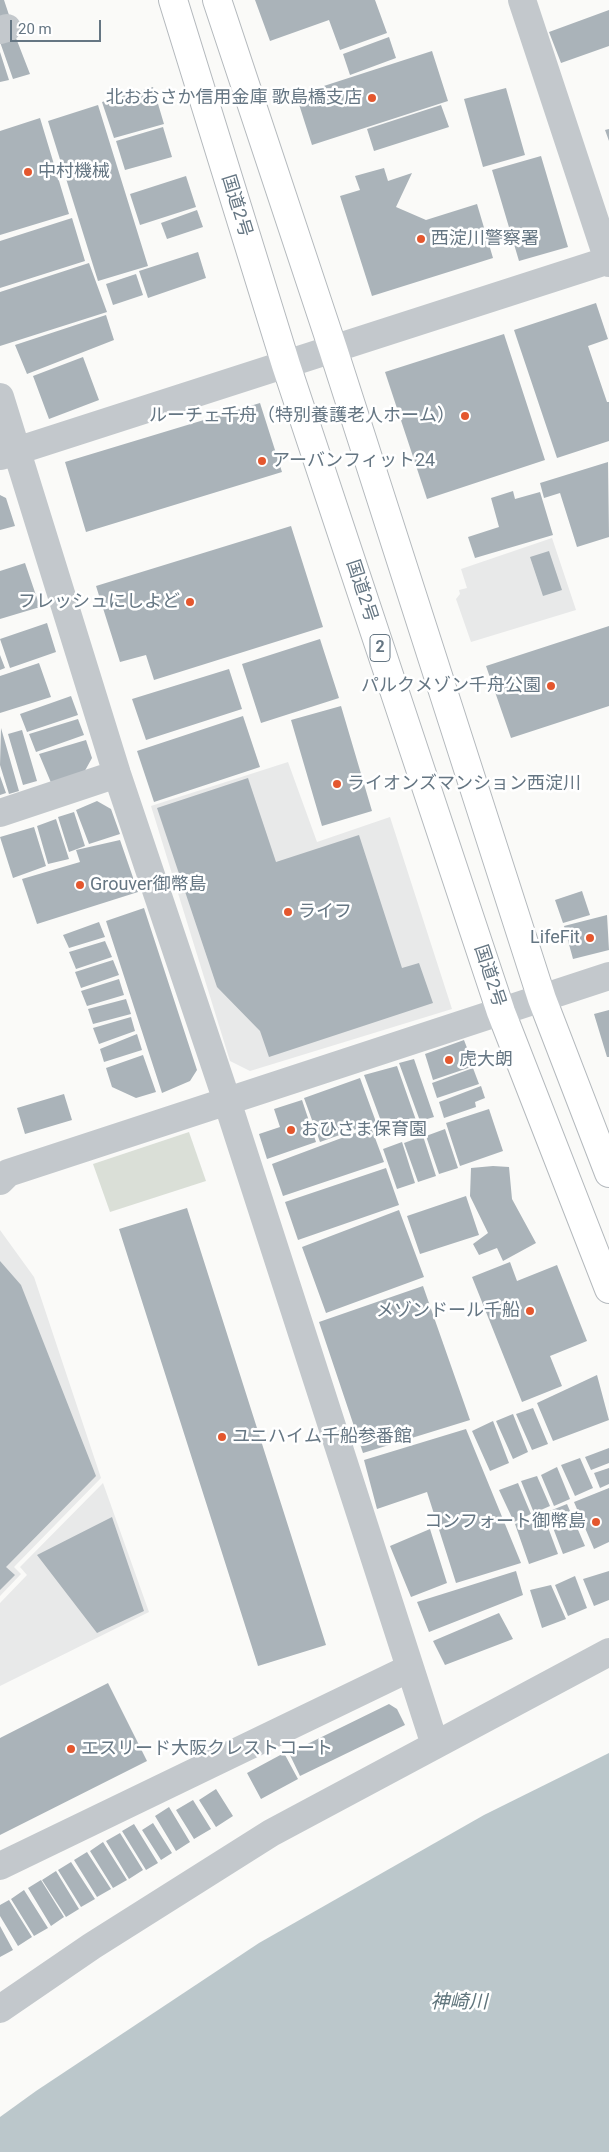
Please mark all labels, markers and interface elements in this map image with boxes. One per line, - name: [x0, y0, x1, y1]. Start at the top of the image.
- scale bar: [12, 10, 104, 42]
- text: 20 m: [18, 20, 52, 38]
- place label: 北おおさか信用金庫 歌島橋支店: [106, 87, 362, 109]
- marker: 北おおさか信用金庫 歌島橋支店: [366, 92, 378, 104]
- place label: 中村機械: [38, 161, 110, 183]
- marker: 中村機械: [22, 166, 34, 178]
- street label: 国道2号: [216, 172, 256, 240]
- place label: 西淀川警察署: [431, 228, 539, 250]
- marker: 西淀川警察署: [415, 233, 427, 245]
- place label: ルーチェ千舟（特別養護老人ホーム）: [149, 405, 455, 427]
- marker: ルーチェ千舟（特別養護老人ホーム）: [459, 410, 471, 422]
- place label: アーバンフィット24: [272, 450, 435, 472]
- marker: アーバンフィット24: [256, 455, 268, 467]
- street label: 国道2号: [341, 557, 381, 625]
- place label: フレッシュにしよど: [18, 591, 180, 613]
- marker: フレッシュにしよど: [184, 596, 196, 608]
- road number: 2: [370, 634, 390, 661]
- place label: パルクメゾン千舟公園: [361, 675, 541, 697]
- marker: パルクメゾン千舟公園: [545, 680, 557, 692]
- place label: ライオンズマンション西淀川: [347, 773, 581, 795]
- marker: ライオンズマンション西淀川: [331, 778, 343, 790]
- place label: Grouver御幣島: [90, 874, 207, 896]
- marker: Grouver御幣島: [74, 879, 86, 891]
- place label: ライフ: [298, 901, 352, 923]
- marker: ライフ: [282, 906, 294, 918]
- place label: LifeFit: [530, 927, 580, 949]
- marker: LifeFit: [584, 932, 596, 944]
- street label: 国道2号: [469, 942, 509, 1010]
- place label: 虎大朗: [459, 1049, 513, 1071]
- marker: 虎大朗: [443, 1054, 455, 1066]
- place label: おひさま保育園: [301, 1119, 427, 1141]
- marker: おひさま保育園: [285, 1124, 297, 1136]
- place label: メゾンドール千船: [376, 1300, 520, 1322]
- marker: メゾンドール千船: [524, 1305, 536, 1317]
- place label: ユニハイム千船参番館: [232, 1426, 412, 1448]
- marker: ユニハイム千船参番館: [216, 1431, 228, 1443]
- place label: コンフォート御幣島: [424, 1511, 586, 1533]
- marker: コンフォート御幣島: [590, 1516, 602, 1528]
- place label: エスリード大阪クレストコート: [81, 1738, 333, 1760]
- marker: エスリード大阪クレストコート: [65, 1743, 77, 1755]
- water label: 神崎川: [431, 1992, 487, 2014]

